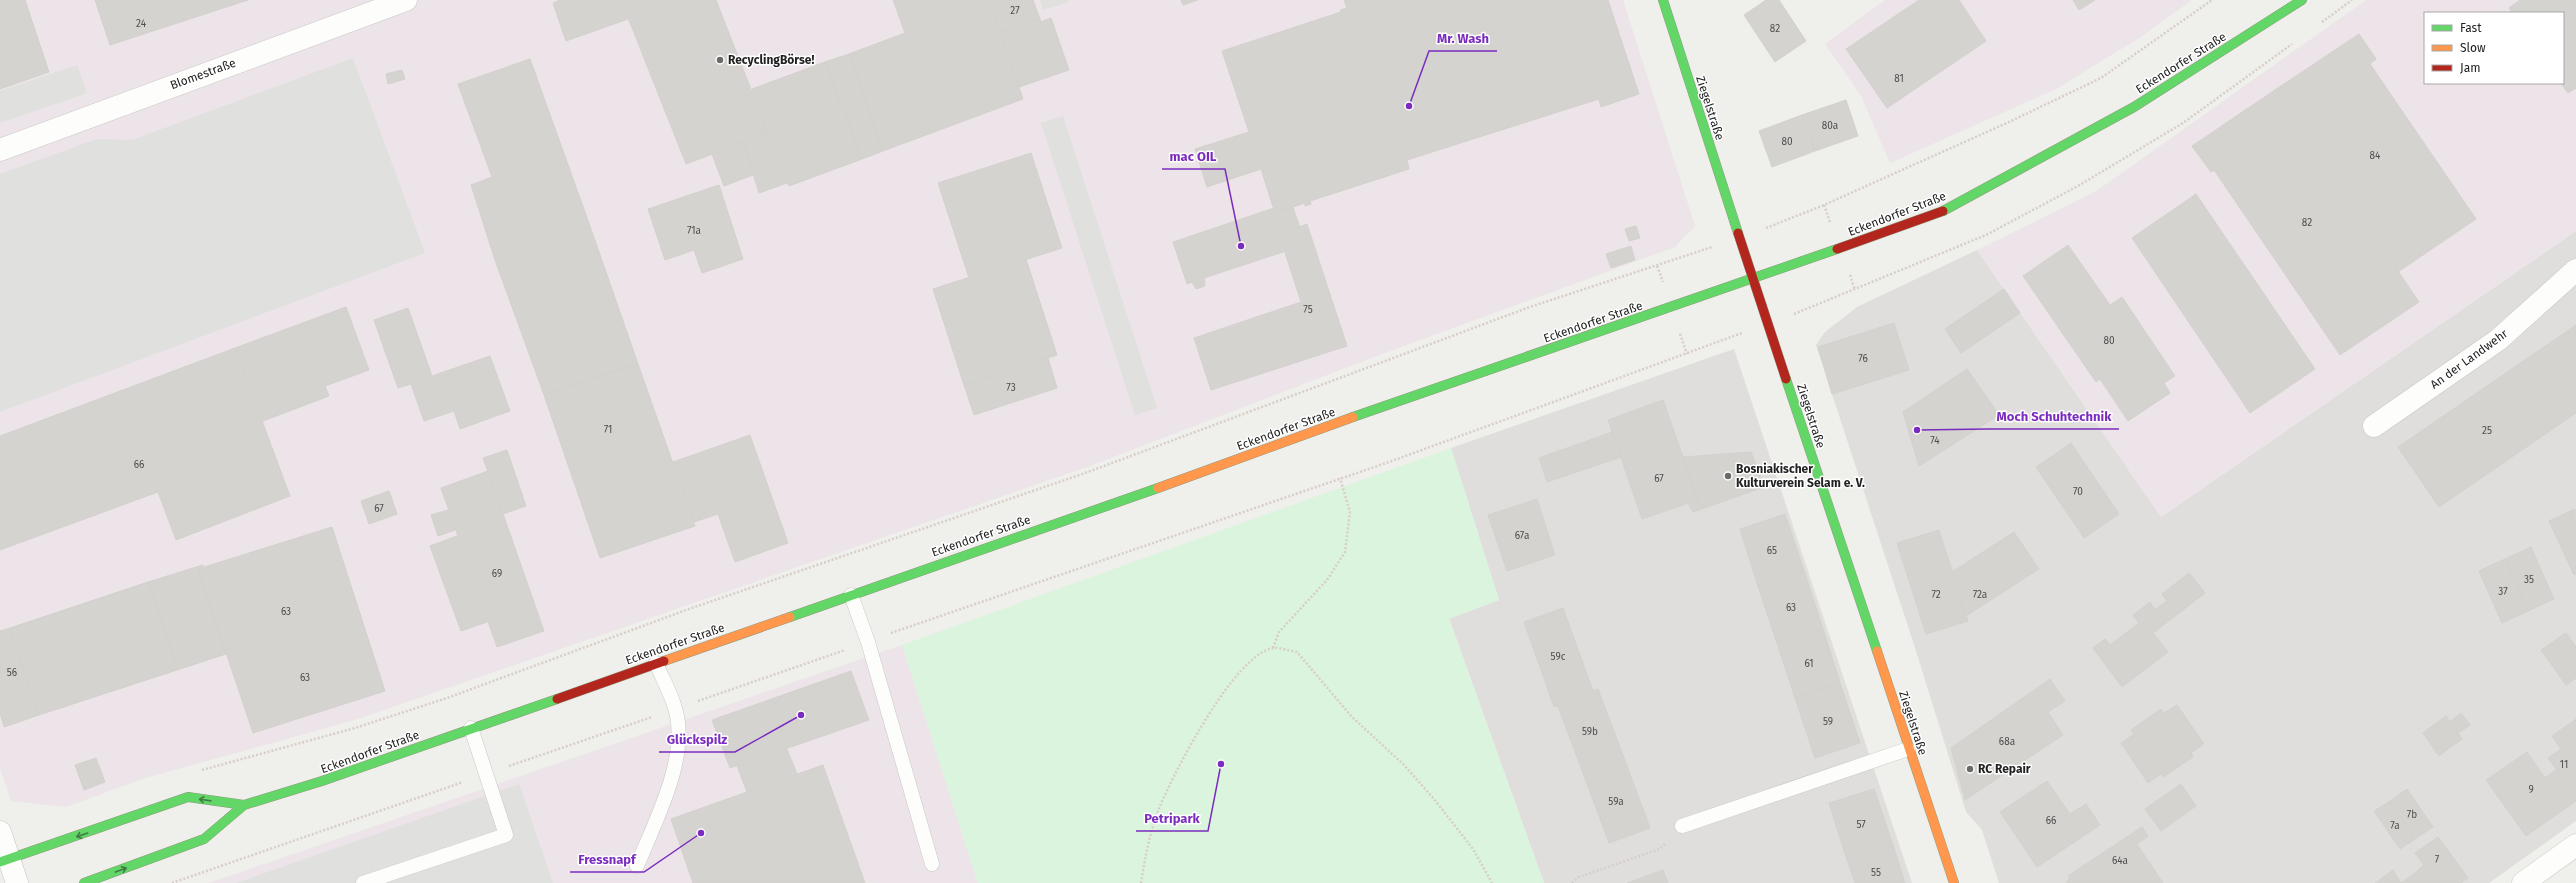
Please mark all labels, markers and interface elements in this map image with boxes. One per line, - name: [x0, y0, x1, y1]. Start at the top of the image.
- house number: 27: [1010, 5, 1020, 17]
- legend: [2424, 12, 2564, 84]
- house number: 24: [136, 18, 147, 30]
- text: Fast: [2460, 21, 2482, 35]
- house number: 82: [1770, 23, 1780, 35]
- callout: Mr. Wash: [1429, 26, 1497, 51]
- street label: Eckendorfer Straße: [2133, 30, 2229, 96]
- text: Mr. Wash: [1437, 31, 1489, 46]
- text: Slow: [2460, 41, 2486, 55]
- place label: RecyclingBörse!: [728, 53, 814, 67]
- marker: RecyclingBörse!: [715, 55, 725, 65]
- street label: Blomestraße: [168, 56, 238, 92]
- text: Jam: [2460, 61, 2480, 75]
- house number: 81: [1894, 73, 1904, 85]
- street label: Ziegelstraße: [1693, 74, 1727, 142]
- house number: 80a: [1822, 120, 1838, 132]
- house number: 80: [1781, 136, 1793, 148]
- callout: mac OIL: [1162, 144, 1225, 169]
- text: mac OIL: [1170, 149, 1217, 164]
- house number: 84: [2370, 150, 2381, 162]
- street label: Eckendorfer Straße: [1846, 189, 1948, 239]
- house number: 82: [2302, 217, 2312, 229]
- house number: 71a: [687, 225, 701, 237]
- street label: Eckendorfer Straße: [1542, 298, 1644, 346]
- house number: 75: [1303, 304, 1313, 316]
- street label: An der Landwehr: [2428, 326, 2511, 392]
- house number: 80: [2103, 335, 2115, 347]
- house number: 76: [1858, 353, 1868, 365]
- house number: 73: [1006, 382, 1016, 394]
- street label: Ziegelstraße: [1794, 382, 1828, 450]
- callout: Moch Schuhtechnik: [1988, 404, 2119, 429]
- street label: Eckendorfer Straße: [1235, 405, 1337, 453]
- text: Moch Schuhtechnik: [1997, 409, 2112, 424]
- house number: 71: [604, 424, 612, 436]
- house number: 25: [2482, 425, 2492, 437]
- house number: 74: [1930, 435, 1940, 447]
- house number: 66: [134, 459, 144, 471]
- place label: Bosniakischer Kulturverein Selam e. V.: [1736, 462, 1865, 490]
- marker: Bosniakischer Kulturverein Selam e. V.: [1723, 471, 1733, 481]
- house number: 67: [1654, 473, 1664, 485]
- house number: 70: [2073, 486, 2083, 498]
- house number: 67: [374, 503, 384, 515]
- street label: Eckendorfer Straße: [930, 512, 1032, 560]
- house number: 67a: [1515, 530, 1529, 542]
- house number: 65: [1767, 545, 1777, 557]
- house number: 69: [492, 568, 502, 580]
- house number: 35: [2524, 574, 2534, 586]
- house number: 37: [2498, 586, 2508, 598]
- house number: 72: [1931, 589, 1941, 601]
- house number: 72a: [1973, 589, 1987, 601]
- house number: 63: [1786, 602, 1796, 614]
- house number: 63: [281, 606, 291, 618]
- street label: Eckendorfer Straße: [624, 620, 726, 668]
- house number: 59c: [1551, 651, 1566, 663]
- house number: 61: [1804, 658, 1814, 670]
- house number: 56: [7, 667, 17, 679]
- house number: 63: [300, 672, 310, 684]
- street label: Ziegelstraße: [1896, 689, 1930, 757]
- house number: 59: [1823, 716, 1833, 728]
- house number: 59b: [1582, 726, 1598, 738]
- callout: Glückspilz: [659, 727, 735, 752]
- street label: Eckendorfer Straße: [319, 728, 421, 776]
- text: Glückspilz: [667, 732, 727, 747]
- house number: 68a: [1999, 736, 2015, 748]
- house number: 11: [2560, 759, 2568, 771]
- place label: RC Repair: [1978, 762, 2031, 776]
- marker: RC Repair: [1965, 764, 1975, 774]
- house number: 9: [2528, 784, 2534, 796]
- one-way arrow: [199, 796, 212, 804]
- house number: 59a: [1608, 796, 1624, 808]
- callout: Petripark: [1136, 806, 1208, 831]
- house number: 7b: [2407, 809, 2417, 821]
- text: Petripark: [1144, 811, 1201, 826]
- house number: 66: [2046, 815, 2056, 827]
- house number: 57: [1856, 819, 1866, 831]
- house number: 7a: [2390, 820, 2400, 832]
- one-way arrow: [76, 831, 88, 839]
- callout: Fressnapf: [570, 847, 644, 872]
- text: Fressnapf: [578, 852, 637, 867]
- house number: 7: [2435, 854, 2440, 866]
- house number: 64a: [2112, 855, 2128, 867]
- one-way arrow: [114, 866, 127, 873]
- house number: 55: [1871, 867, 1881, 879]

